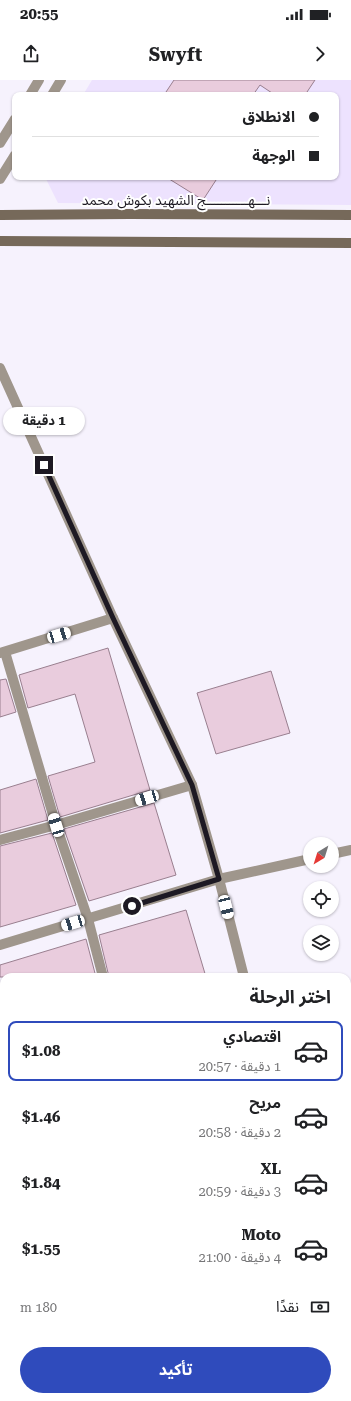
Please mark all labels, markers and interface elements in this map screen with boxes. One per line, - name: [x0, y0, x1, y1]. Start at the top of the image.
- text: 20:55: [20, 5, 58, 23]
- icon: share: [20, 43, 42, 65]
- icon: forward: [309, 43, 331, 65]
- text: Swyft: [149, 44, 202, 65]
- text: الانطلاق: [243, 108, 295, 126]
- text: الوجهة: [252, 147, 295, 165]
- street label: نـــهـــــــــــج الشهيد بكوش محمد: [82, 192, 270, 211]
- callout: 1 دقيقة: [3, 407, 85, 435]
- text: 1 دقيقة: [22, 413, 66, 428]
- route end: [35, 456, 53, 474]
- car: [46, 626, 72, 644]
- car: [134, 789, 160, 807]
- car: [47, 812, 65, 838]
- north arrow: [303, 837, 339, 873]
- map controls: [303, 837, 339, 961]
- button: locate: [303, 881, 339, 917]
- car: [217, 894, 235, 920]
- route start: [123, 897, 141, 915]
- car: [60, 914, 86, 932]
- button: layers: [303, 925, 339, 961]
- text: اختر الرحلة: [250, 986, 331, 1007]
- text: اقتصادي: [223, 1028, 281, 1046]
- icon: car: [293, 1033, 329, 1069]
- text: $1.08: [22, 1042, 60, 1060]
- text: 1 دقيقة · 20:57: [198, 1059, 281, 1074]
- text: مريح: [249, 1094, 281, 1112]
- icon: car: [293, 1099, 329, 1135]
- text: $1.46: [22, 1108, 60, 1126]
- text: 2 دقيقة · 20:58: [198, 1125, 281, 1140]
- text: XL: [260, 1160, 281, 1178]
- icon: car: [293, 1165, 329, 1201]
- text: $1.84: [22, 1174, 60, 1192]
- text: 3 دقيقة · 20:59: [198, 1184, 281, 1199]
- text: Moto: [241, 1226, 281, 1244]
- icon: car: [293, 1231, 329, 1267]
- text: $1.55: [22, 1240, 60, 1258]
- text: 4 دقيقة · 21:00: [198, 1250, 281, 1265]
- icon: cash: [309, 1296, 331, 1318]
- text: نقدًا: [276, 1298, 299, 1316]
- text: 180 m: [20, 1300, 57, 1315]
- button: تأكيد: [20, 1347, 331, 1393]

